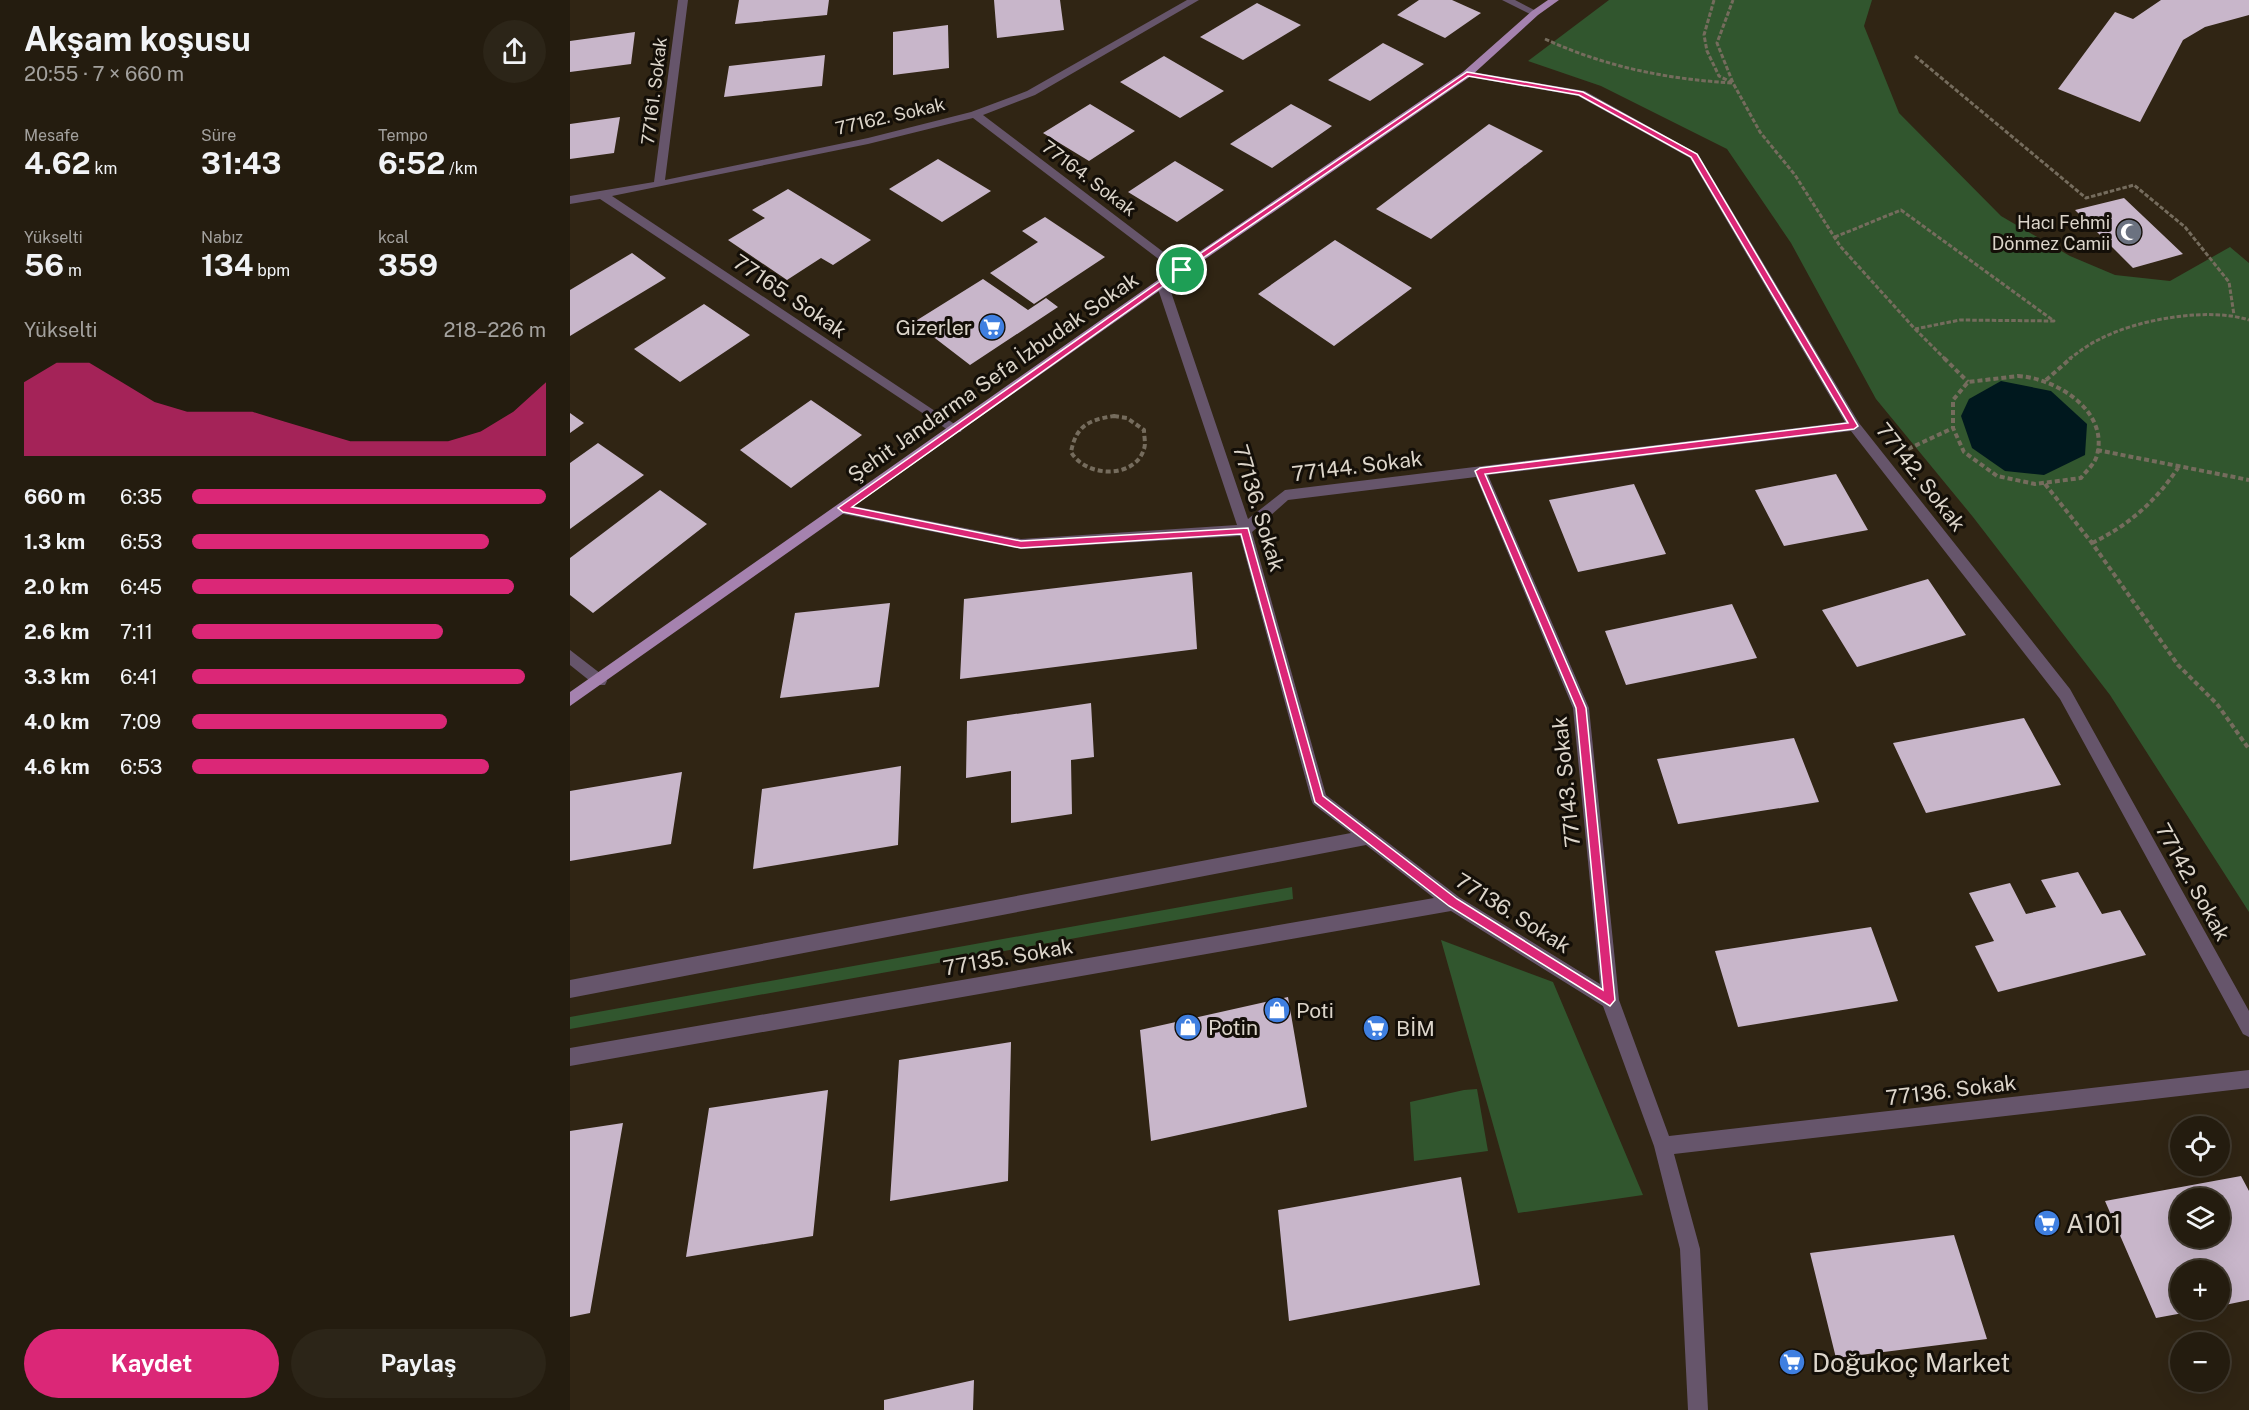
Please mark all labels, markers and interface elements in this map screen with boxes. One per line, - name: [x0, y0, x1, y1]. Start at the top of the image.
- text: Akşam koşusu: [24, 20, 251, 58]
- button: share: [483, 20, 546, 83]
- street label: 77161. Sokak: [637, 36, 671, 146]
- text: 20:55 · 7 × 660 m: [24, 62, 184, 86]
- street label: 77162. Sokak: [833, 93, 947, 139]
- text: Mesafe: [24, 126, 79, 145]
- text: Süre: [201, 126, 236, 145]
- text: Tempo: [378, 126, 428, 145]
- street label: 77164. Sokak: [1038, 136, 1140, 220]
- text: 4.62: [24, 145, 91, 181]
- text: 31:43: [201, 145, 281, 181]
- text: 6:52: [378, 145, 445, 181]
- text: km: [91, 159, 117, 178]
- text: /km: [445, 159, 478, 178]
- place label: Hacı Fehmi Dönmez Camii: [1992, 212, 2110, 254]
- mosque icon: Hacı Fehmi Dönmez Camii: [2114, 217, 2144, 247]
- text: Yükselti: [24, 228, 83, 247]
- text: Nabız: [201, 228, 243, 247]
- text: kcal: [378, 228, 409, 247]
- pin: [1156, 244, 1207, 295]
- text: 56: [24, 247, 64, 283]
- text: 134: [201, 247, 253, 283]
- text: 359: [378, 247, 438, 283]
- street label: 77165. Sokak: [728, 249, 852, 343]
- icon: arrive: [1165, 253, 1198, 286]
- text: m: [64, 261, 82, 280]
- text: bpm: [253, 261, 290, 280]
- street label: Şehit Jandarma Sefa İzbudak Sokak: [843, 267, 1143, 487]
- supermarket icon: Gizerler: [977, 312, 1007, 342]
- place label: Gizerler: [895, 315, 972, 340]
- text: Yükselti: [24, 318, 97, 342]
- text: 218–226 m: [443, 318, 546, 342]
- street label: 77142. Sokak: [1871, 418, 1971, 536]
- street label: 77136. Sokak: [1228, 442, 1290, 575]
- street label: 77144. Sokak: [1290, 446, 1424, 486]
- text: 660 m: [24, 485, 86, 509]
- text: 6:35: [120, 485, 162, 509]
- text: 1.3 km: [24, 530, 85, 554]
- text: 6:53: [120, 530, 162, 554]
- text: 2.0 km: [24, 575, 89, 599]
- text: 6:45: [120, 575, 162, 599]
- text: 2.6 km: [24, 620, 89, 644]
- text: 7:11: [120, 620, 153, 644]
- text: 3.3 km: [24, 665, 90, 689]
- text: 6:41: [120, 665, 158, 689]
- text: 4.0 km: [24, 710, 89, 734]
- text: 7:09: [120, 710, 161, 734]
- street label: 77143. Sokak: [1547, 715, 1585, 849]
- text: 4.6 km: [24, 755, 90, 779]
- text: 6:53: [120, 755, 162, 779]
- street label: 77142. Sokak: [2150, 819, 2236, 945]
- street label: 77136. Sokak: [1451, 868, 1575, 958]
- street label: 77135. Sokak: [941, 933, 1075, 981]
- shop icon: Poti: [1262, 995, 1292, 1025]
- place label: Poti: [1296, 998, 1334, 1023]
- shop icon: Potin: [1173, 1012, 1203, 1042]
- supermarket icon: BİM: [1361, 1013, 1391, 1043]
- place label: Potin: [1208, 1015, 1258, 1040]
- place label: BİM: [1396, 1016, 1435, 1041]
- street label: 77136. Sokak: [1884, 1070, 2018, 1110]
- map controls: [2170, 1116, 2230, 1392]
- button: locate: [2170, 1116, 2230, 1176]
- button: layers: [2170, 1188, 2230, 1248]
- supermarket icon: A101: [2032, 1208, 2062, 1238]
- place label: A101: [2066, 1208, 2122, 1239]
- button: +: [2170, 1260, 2230, 1320]
- button: Kaydet: [24, 1329, 279, 1398]
- button: Paylaş: [291, 1329, 546, 1398]
- button: −: [2170, 1332, 2230, 1392]
- supermarket icon: Doğukoç Market: [1777, 1347, 1807, 1377]
- place label: Doğukoç Market: [1812, 1347, 2010, 1378]

